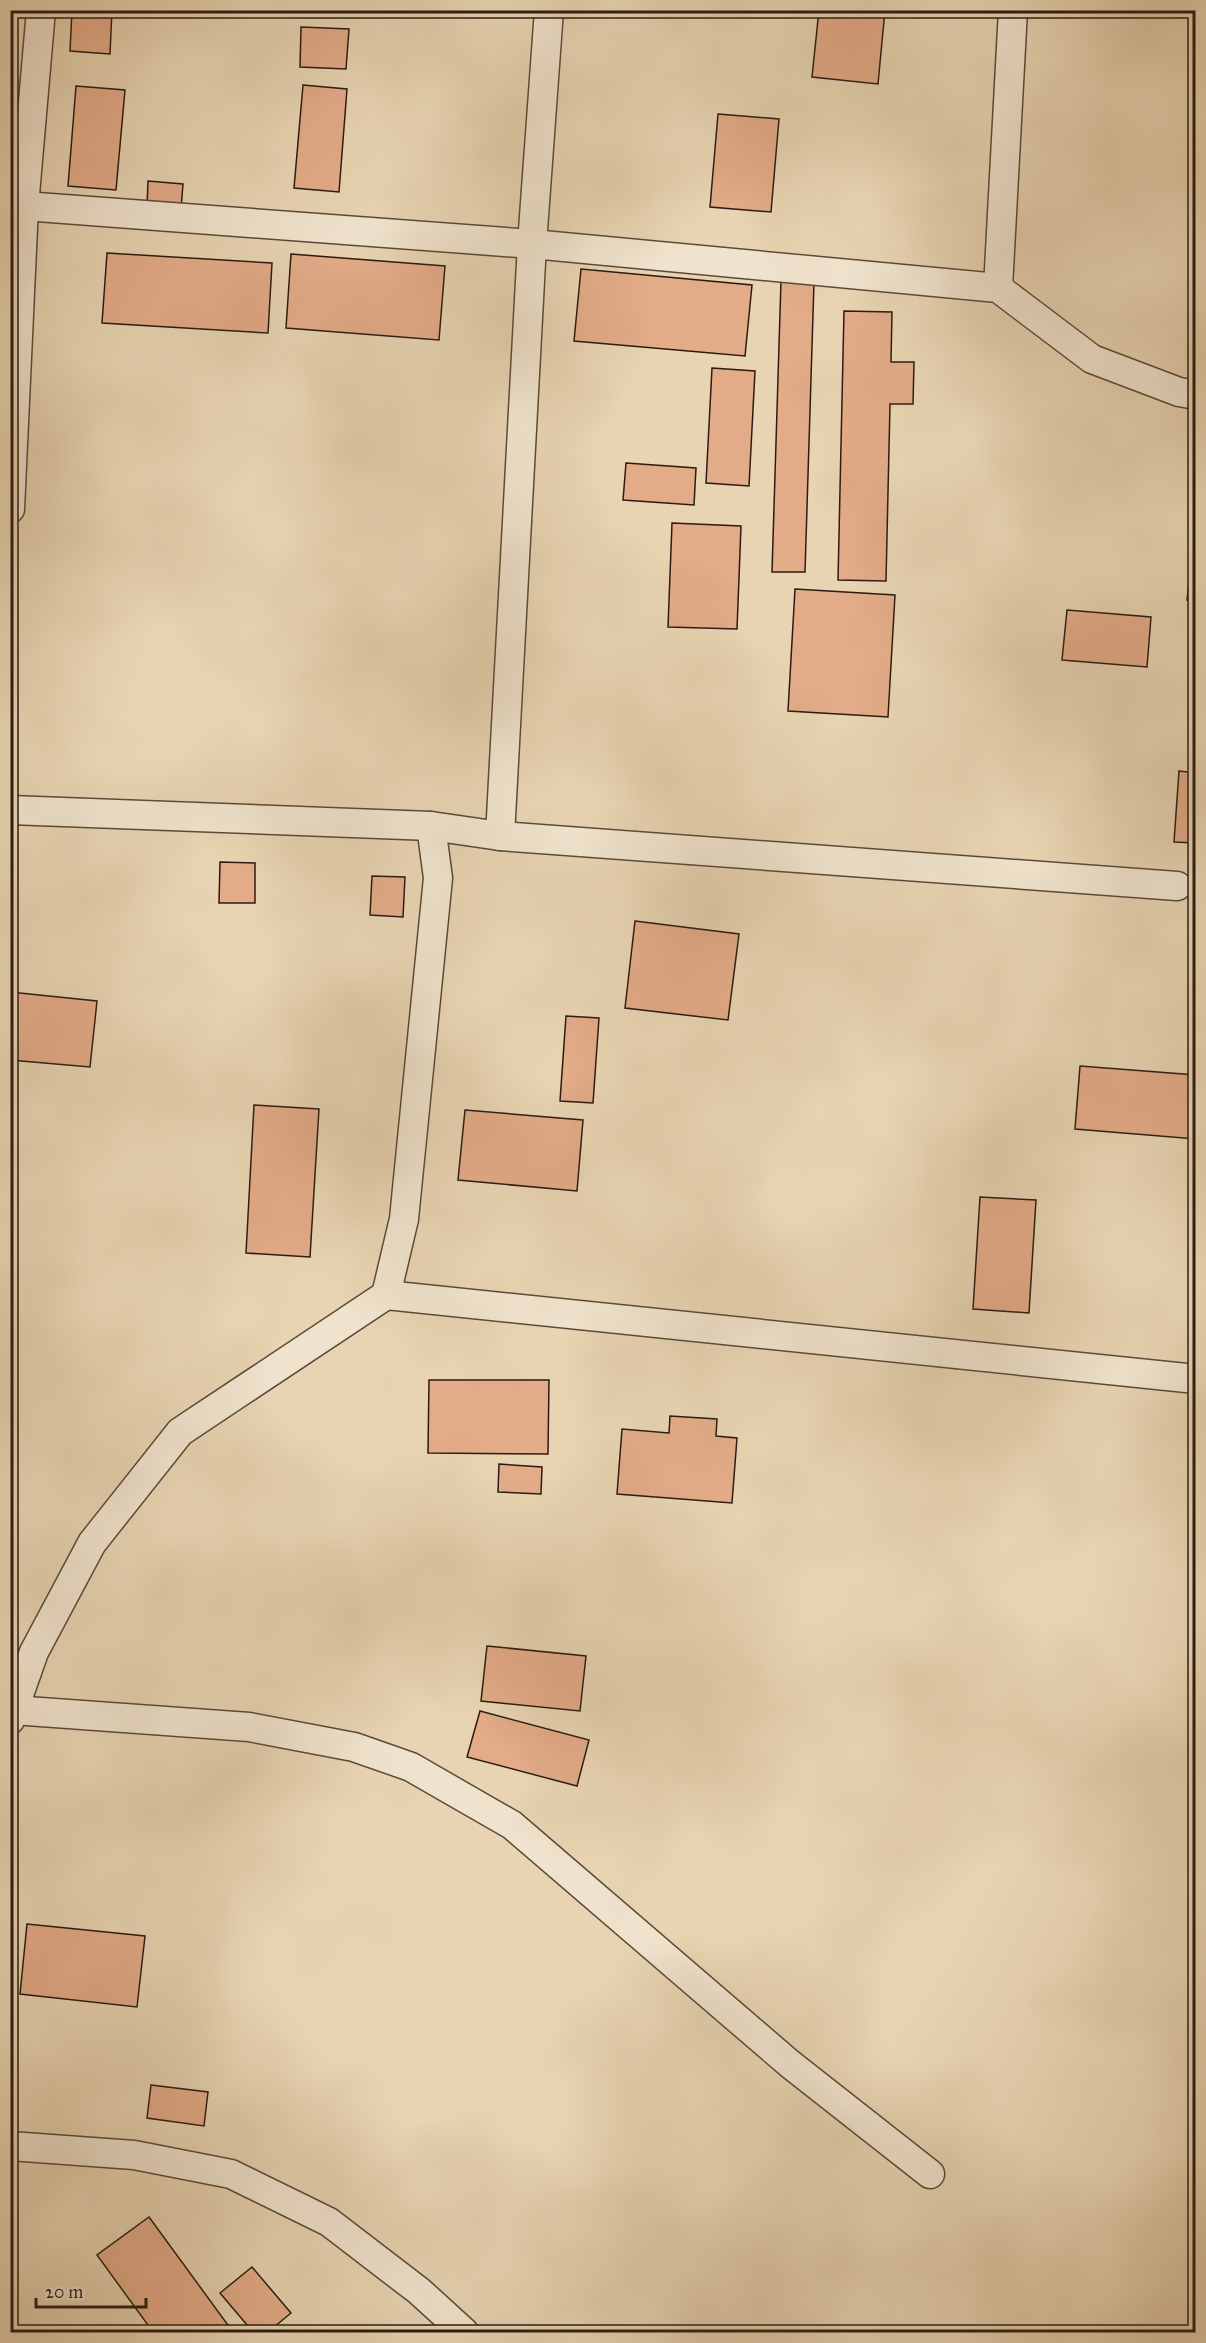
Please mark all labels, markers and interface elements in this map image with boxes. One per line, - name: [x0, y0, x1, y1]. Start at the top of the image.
- scale bar: [36, 2271, 146, 2309]
- text: 20 m: [45, 2281, 83, 2303]

